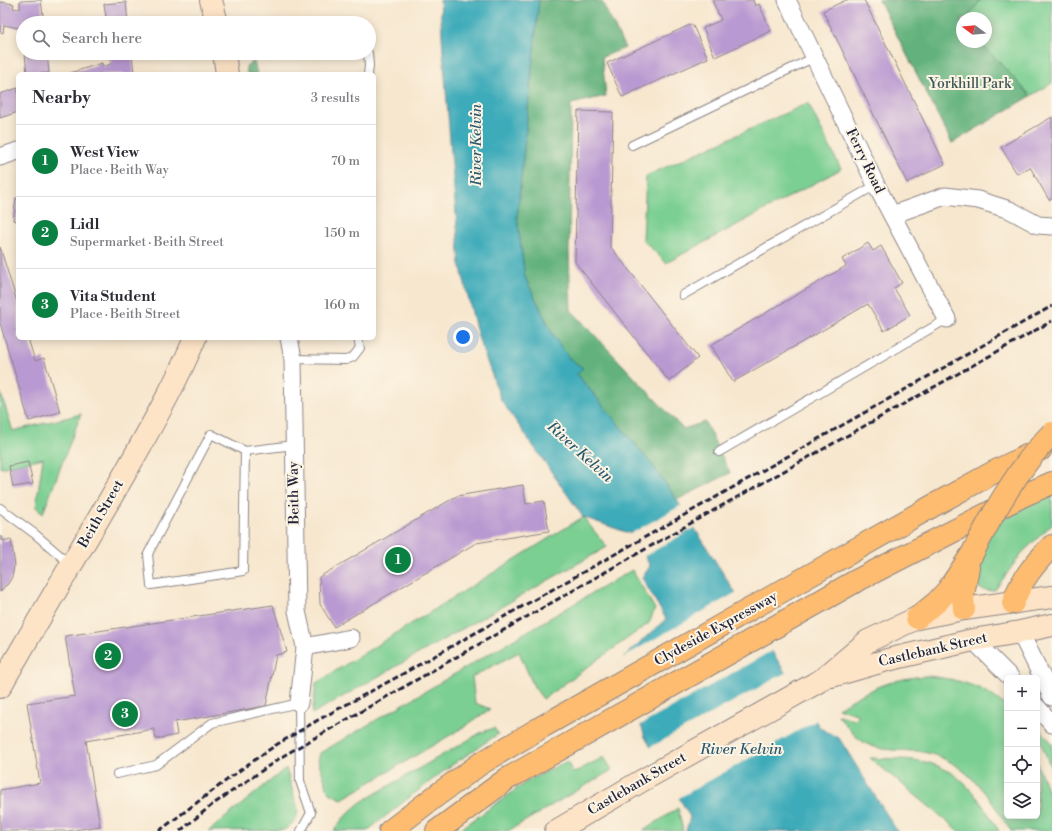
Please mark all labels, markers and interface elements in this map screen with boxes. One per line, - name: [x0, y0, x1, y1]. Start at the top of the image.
- north arrow: [956, 12, 992, 48]
- search box: [16, 16, 376, 60]
- icon: search: [30, 27, 52, 49]
- text: Search here: [62, 29, 142, 48]
- park label: Yorkhill Park: [928, 75, 1012, 93]
- text: Nearby: [32, 87, 91, 109]
- text: 3 results: [311, 90, 360, 106]
- water label: River Kelvin: [467, 103, 486, 187]
- street label: Ferry Road: [841, 125, 889, 197]
- text: West View: [70, 143, 139, 162]
- text: 1: [42, 153, 48, 169]
- text: 70 m: [331, 153, 360, 169]
- text: Place · Beith Way: [70, 162, 169, 178]
- text: Lidl: [70, 215, 99, 234]
- text: 2: [41, 225, 49, 241]
- text: 150 m: [325, 225, 360, 241]
- text: Supermarket · Beith Street: [70, 234, 224, 250]
- text: Vita Student: [70, 287, 156, 306]
- text: 3: [41, 297, 49, 313]
- text: 160 m: [324, 297, 360, 313]
- text: Place · Beith Street: [70, 306, 180, 322]
- your location: [453, 327, 473, 347]
- water label: River Kelvin: [542, 417, 617, 487]
- street label: Beith Way: [284, 461, 304, 526]
- street label: Beith Street: [74, 477, 128, 552]
- pin: 1: [385, 545, 411, 575]
- street label: Clydeside Expressway: [651, 588, 781, 670]
- street label: Castlebank Street: [877, 629, 989, 671]
- pin: 2: [95, 641, 121, 671]
- map controls: [1004, 675, 1040, 819]
- button: +: [1004, 675, 1040, 711]
- pin: 3: [112, 699, 138, 729]
- button: −: [1004, 711, 1040, 747]
- water label: River Kelvin: [699, 740, 783, 759]
- button: locate: [1004, 747, 1040, 783]
- street label: Castlebank Street: [584, 748, 690, 820]
- button: layers: [1004, 783, 1040, 819]

